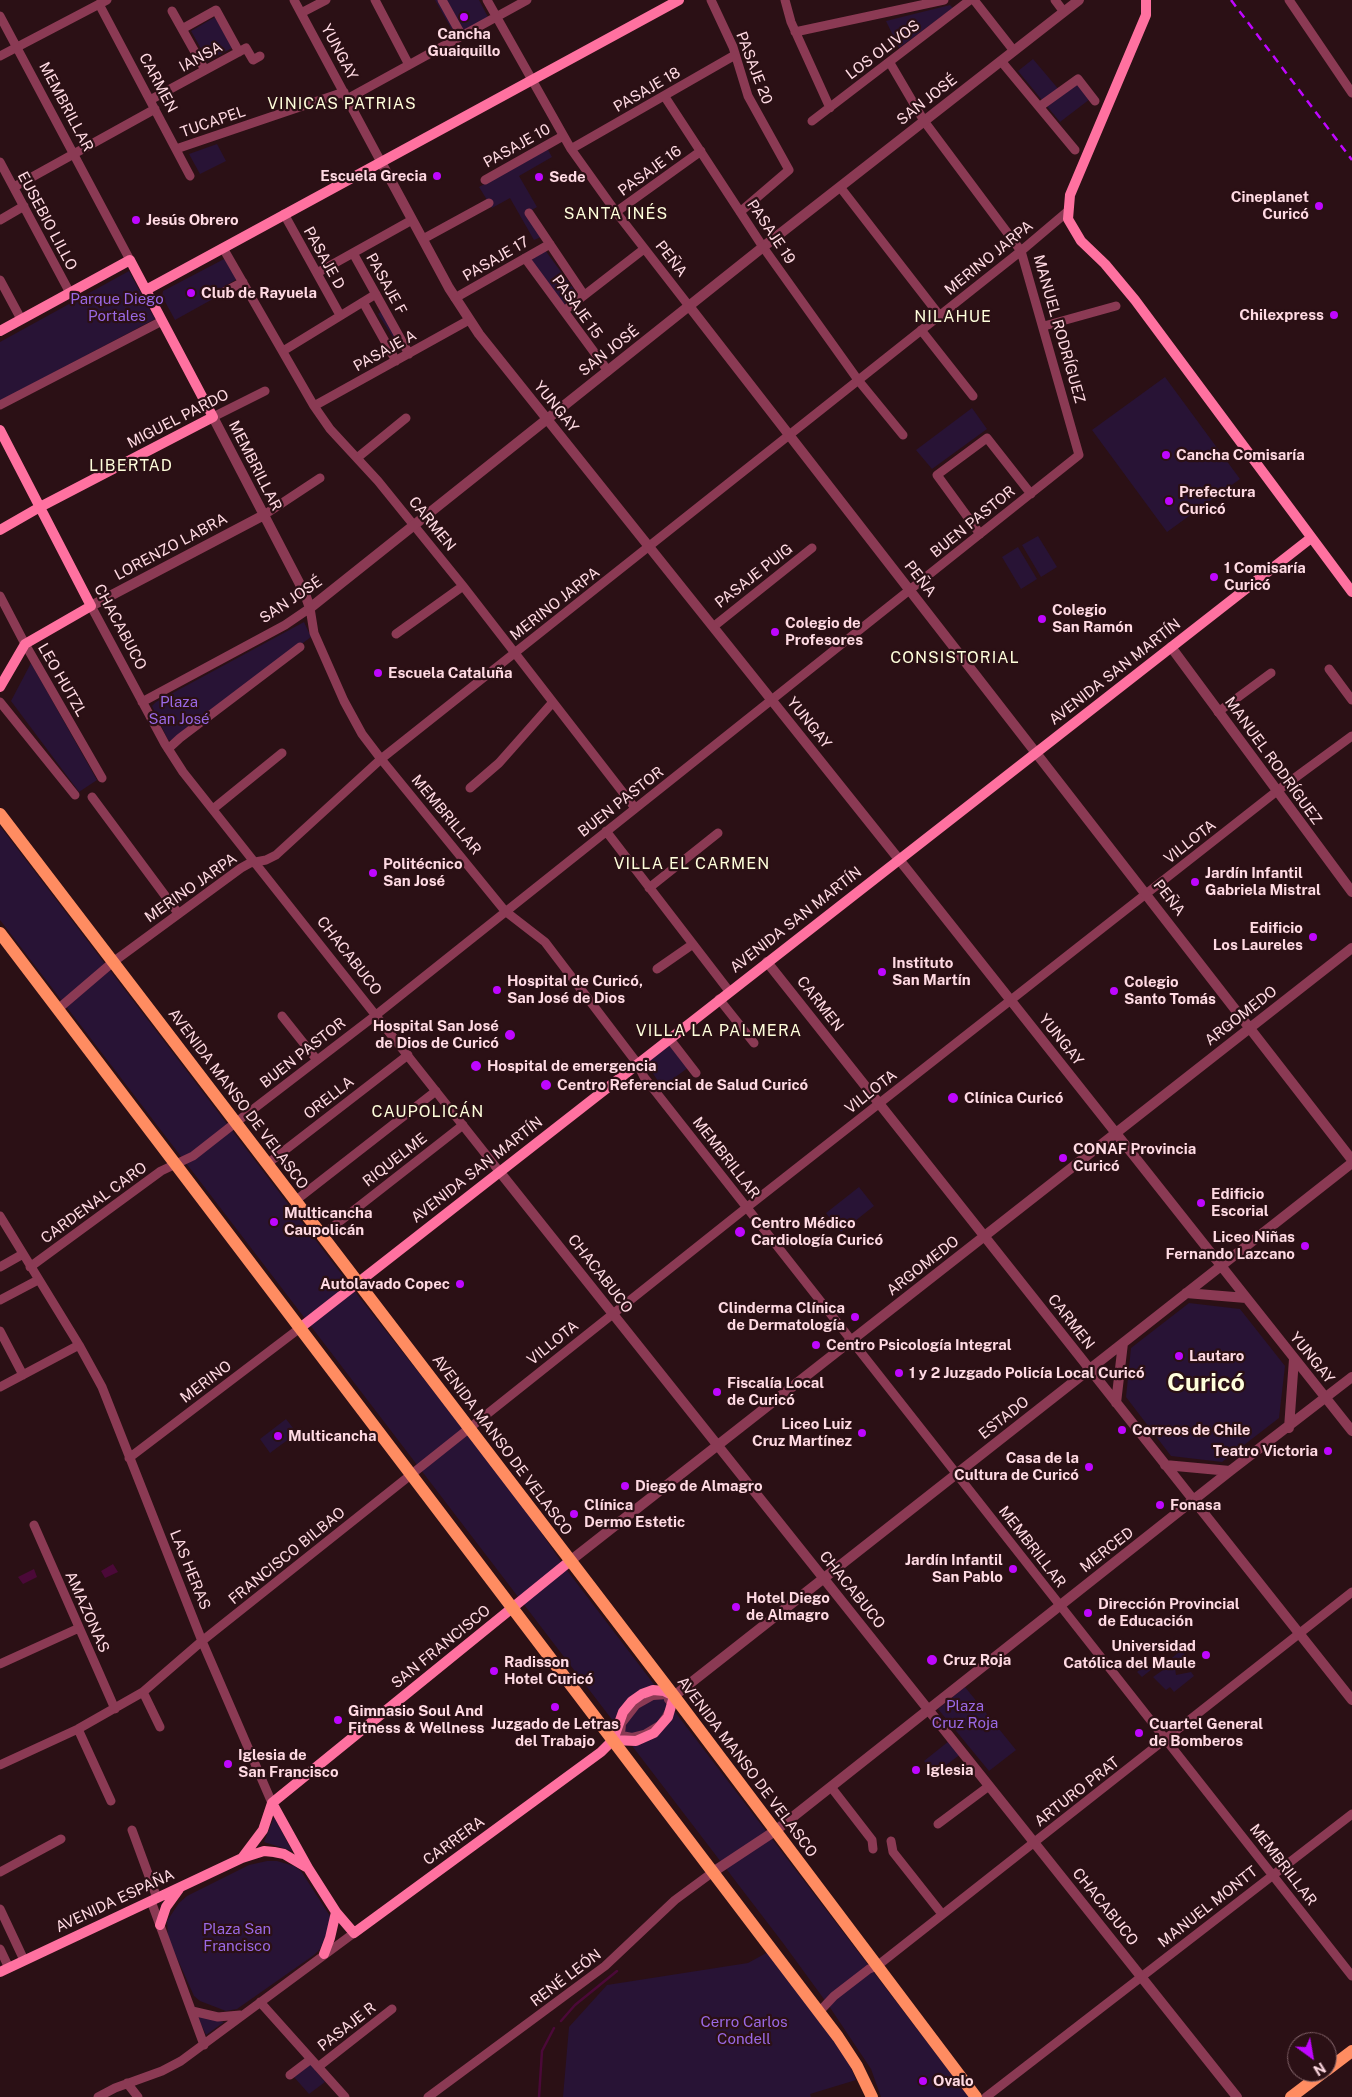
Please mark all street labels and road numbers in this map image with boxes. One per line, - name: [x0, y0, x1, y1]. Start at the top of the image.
- street label: LOS OLIVOS: [843, 16, 923, 84]
- street label: YUNGAY: [317, 21, 361, 83]
- street label: PASAJE 20: [732, 29, 776, 107]
- street label: IANSA: [176, 38, 226, 76]
- street label: CARMEN: [135, 50, 181, 116]
- street label: MEMBRILLAR: [35, 59, 97, 155]
- street label: PASAJE 18: [610, 64, 684, 116]
- street label: SAN JOSÉ: [893, 71, 961, 129]
- street label: TUCAPEL: [178, 102, 248, 142]
- street label: PASAJE 10: [480, 120, 554, 172]
- street label: PASAJE 16: [615, 142, 685, 200]
- street label: EUSEBIO LILLO: [13, 169, 81, 273]
- street label: PASAJE 19: [743, 196, 799, 268]
- street label: MERINO JARPA: [941, 217, 1037, 299]
- street label: PASAJE D: [299, 224, 349, 292]
- street label: PASAJE 17: [460, 233, 532, 285]
- street label: PEÑA: [651, 237, 691, 281]
- street label: PASAJE F: [362, 250, 410, 318]
- street label: MANUEL RODRÍGUEZ: [1029, 253, 1089, 405]
- street label: PASAJE 15: [548, 272, 606, 342]
- street label: SAN JOSÉ: [575, 322, 643, 380]
- street label: PASAJE A: [350, 326, 420, 376]
- street label: YUNGAY: [530, 378, 582, 436]
- street label: MIGUEL PARDO: [124, 386, 232, 452]
- street label: MEMBRILLAR: [225, 418, 285, 514]
- street label: BUEN PASTOR: [927, 482, 1019, 562]
- street label: CARMEN: [405, 493, 459, 555]
- street label: LORENZO LABRA: [112, 510, 230, 584]
- street label: PASAJE PUIG: [712, 540, 796, 612]
- street label: PEÑA: [900, 557, 940, 601]
- street label: MERINO JARPA: [507, 564, 603, 644]
- street label: SAN JOSÉ: [256, 573, 326, 627]
- street label: CHACABUCO: [90, 581, 150, 673]
- street label: AVENIDA SAN MARTÍN: [1046, 615, 1184, 729]
- street label: LEO HUTZL: [34, 640, 90, 720]
- street label: YUNGAY: [783, 694, 835, 752]
- street label: MANUEL RODRÍGUEZ: [1221, 694, 1325, 828]
- street label: BUEN PASTOR: [575, 763, 667, 841]
- street label: MEMBRILLAR: [407, 771, 485, 859]
- street label: VILLOTA: [1161, 816, 1219, 868]
- street label: MERINO JARPA: [141, 850, 241, 926]
- street label: AVENIDA SAN MARTÍN: [727, 863, 865, 977]
- street label: PEÑA: [1149, 876, 1189, 920]
- street label: CHACABUCO: [313, 913, 385, 999]
- street label: CARMEN: [793, 973, 847, 1035]
- street label: ARGOMEDO: [1201, 982, 1281, 1050]
- street label: AVENIDA MANSO DE VELASCO: [164, 1005, 312, 1193]
- street label: YUNGAY: [1035, 1011, 1087, 1069]
- street label: BUEN PASTOR: [257, 1014, 349, 1092]
- street label: VILLOTA: [842, 1066, 900, 1118]
- street label: ORELLA: [300, 1073, 358, 1123]
- street label: AVENIDA SAN MARTÍN: [408, 1113, 546, 1227]
- street label: MEMBRILLAR: [688, 1114, 764, 1202]
- street label: RIQUELME: [359, 1129, 431, 1191]
- street label: CARDENAL CARO: [37, 1158, 151, 1248]
- street label: CHACABUCO: [564, 1231, 636, 1317]
- street label: ARGOMEDO: [883, 1232, 963, 1300]
- street label: CARMEN: [1044, 1291, 1098, 1353]
- street label: VILLOTA: [524, 1317, 582, 1369]
- street label: YUNGAY: [1286, 1329, 1338, 1387]
- street label: AVENIDA MANSO DE VELASCO: [428, 1351, 576, 1539]
- street label: MERINO: [177, 1357, 235, 1407]
- street label: ESTADO: [975, 1393, 1033, 1443]
- street label: FRANCISCO BILBAO: [225, 1503, 349, 1609]
- street label: MEMBRILLAR: [994, 1503, 1070, 1591]
- street label: MERCED: [1077, 1524, 1137, 1576]
- street label: LAS HERAS: [166, 1527, 214, 1613]
- street label: CHACABUCO: [815, 1548, 889, 1632]
- street label: AMAZONAS: [61, 1569, 113, 1655]
- street label: SAN FRANCISCO: [388, 1602, 494, 1692]
- street label: AVENIDA MANSO DE VELASCO: [673, 1673, 821, 1861]
- street label: ARTURO PRAT: [1031, 1753, 1123, 1831]
- street label: CARRERA: [420, 1813, 488, 1869]
- street label: MEMBRILLAR: [1245, 1821, 1321, 1909]
- street label: MANUEL MONTT: [1155, 1863, 1261, 1951]
- street label: CHACABUCO: [1068, 1865, 1142, 1949]
- street label: AVENIDA ESPAÑA: [53, 1866, 177, 1936]
- street label: RENÉ LEÓN: [527, 1946, 605, 2010]
- street label: PASAJE R: [314, 1999, 380, 2055]

